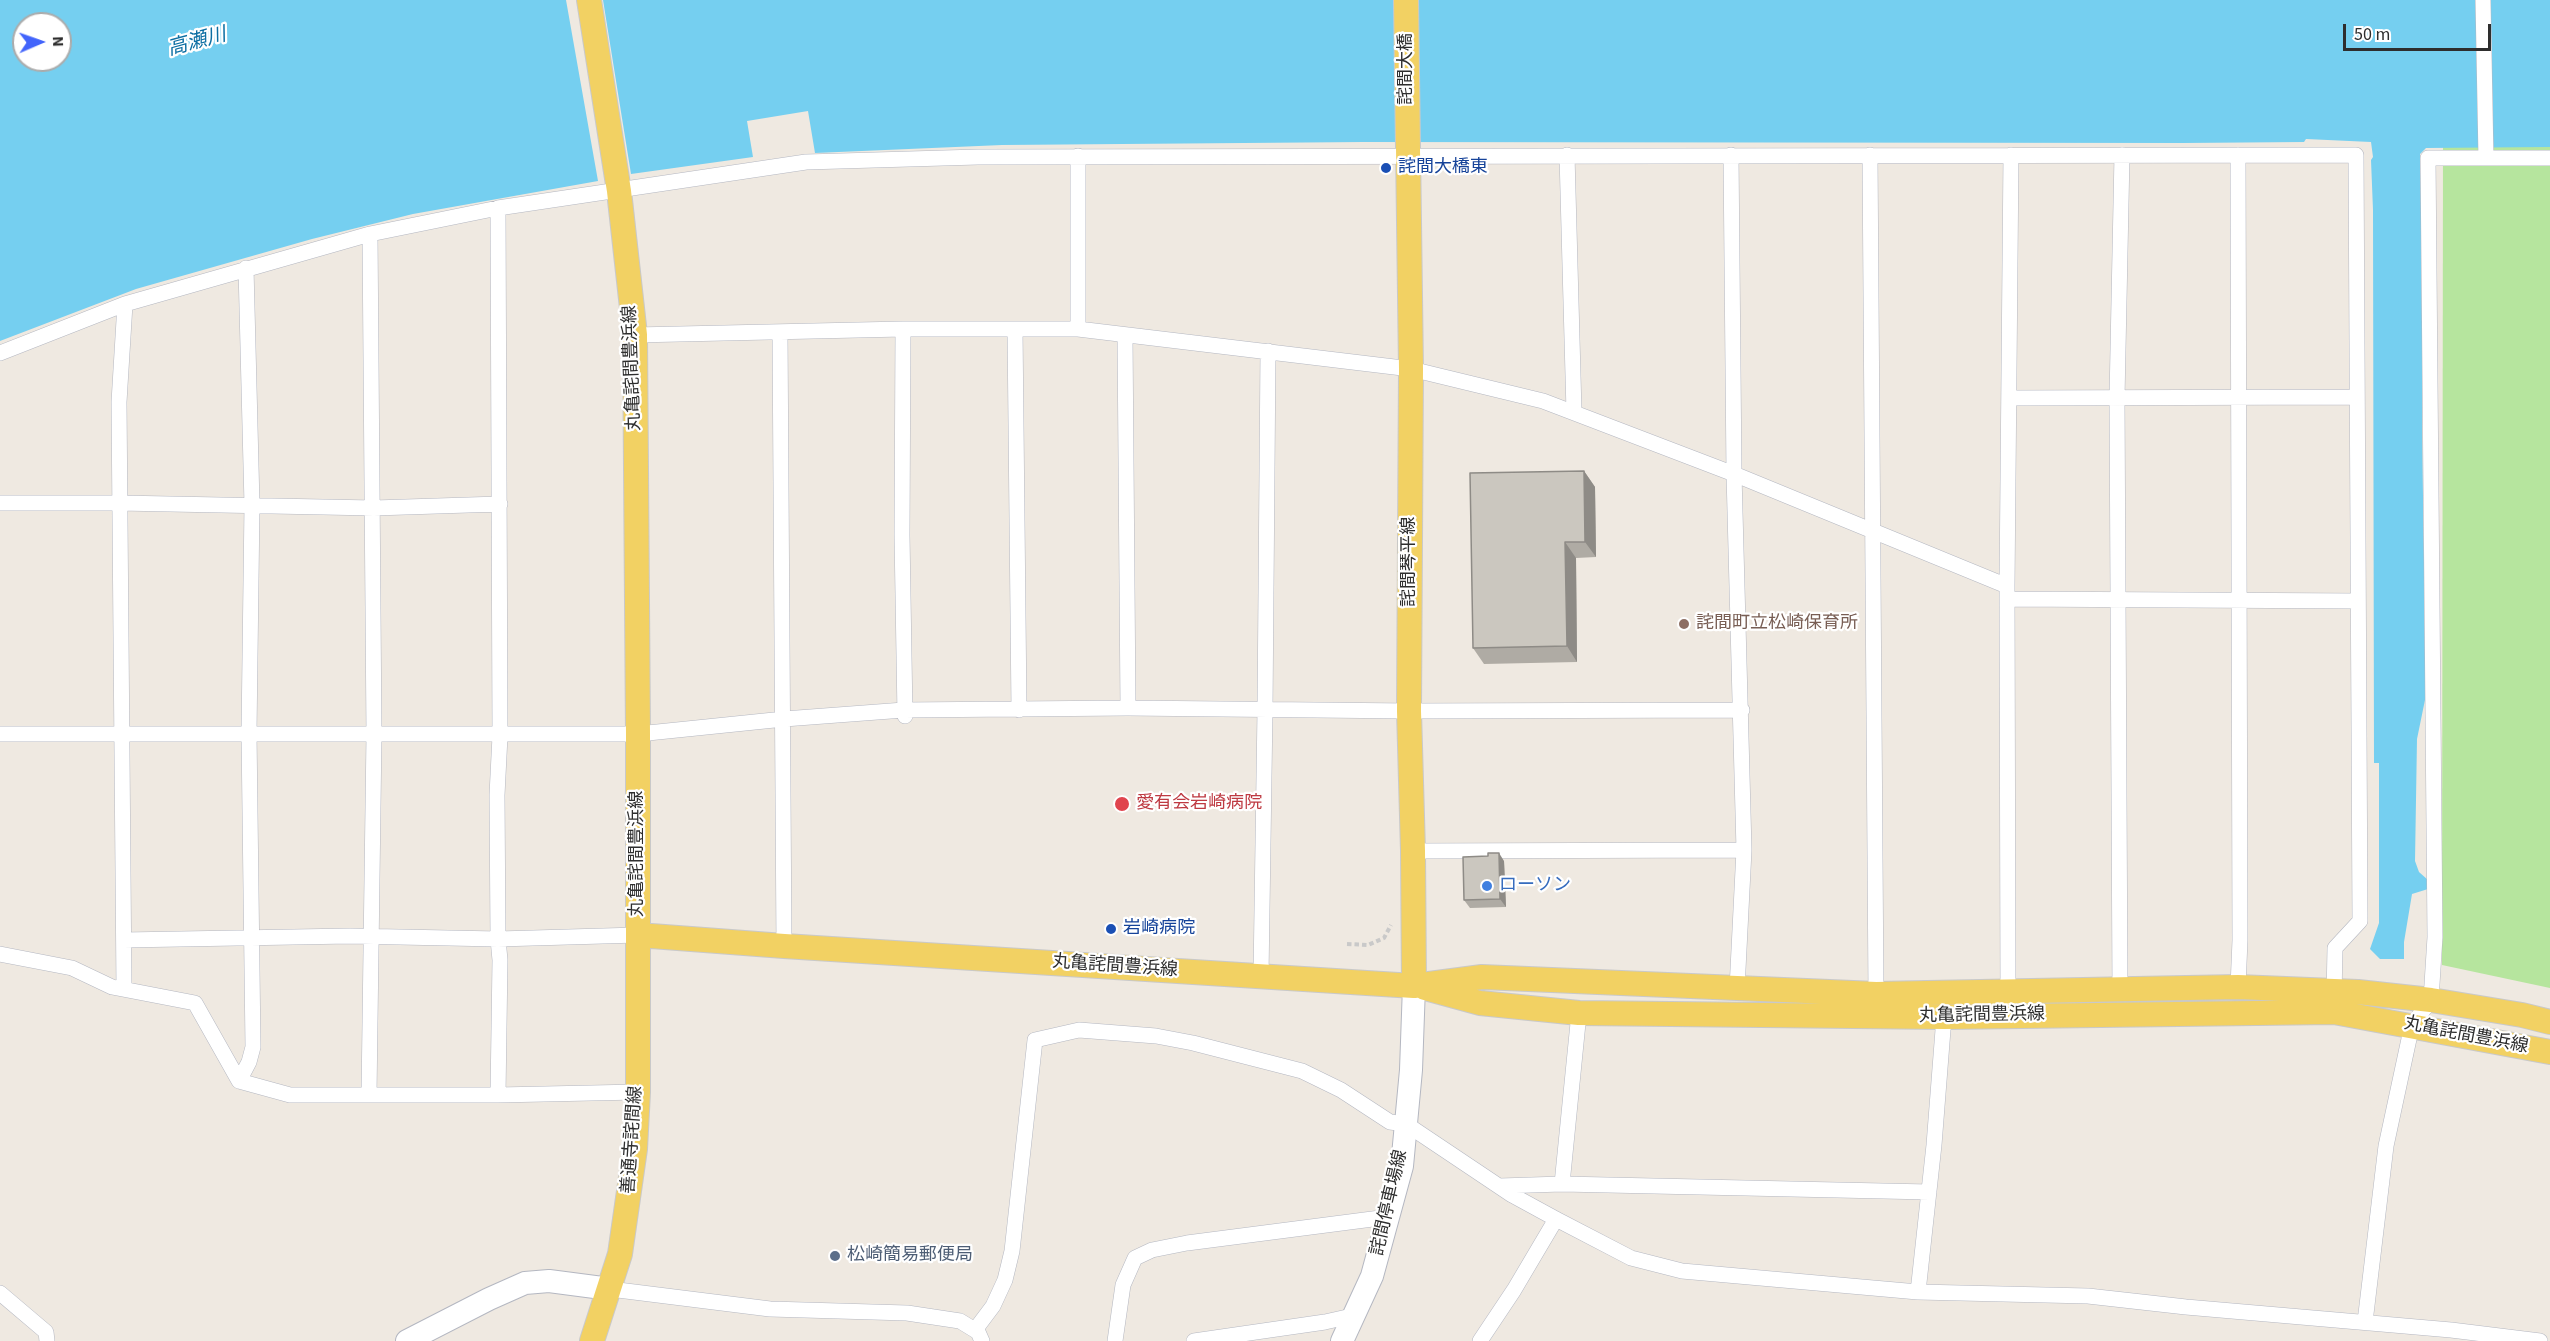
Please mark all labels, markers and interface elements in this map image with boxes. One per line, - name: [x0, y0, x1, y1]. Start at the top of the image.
- north arrow: [12, 12, 72, 72]
- scale bar: [2346, 12, 2494, 50]
- text: 50 m: [2354, 22, 2390, 47]
- water label: 高瀬川: [165, 24, 229, 62]
- street label: 詫間大橋: [1396, 33, 1418, 105]
- text: N: [47, 36, 69, 47]
- place label: 詫間大橋東: [1398, 157, 1488, 179]
- marker: 詫間大橋東: [1379, 161, 1393, 175]
- street label: 丸亀詫間豊浜線: [620, 305, 646, 431]
- street label: 詫間琴平線: [1399, 517, 1421, 607]
- place label: 詫間町立松崎保育所: [1696, 613, 1858, 635]
- marker: 詫間町立松崎保育所: [1677, 617, 1691, 631]
- street label: 丸亀詫間豊浜線: [627, 791, 649, 917]
- place label: 愛有会岩崎病院: [1136, 793, 1262, 815]
- marker: 愛有会岩崎病院: [1113, 795, 1131, 813]
- place label: ローソン: [1499, 875, 1571, 897]
- marker: ローソン: [1480, 879, 1494, 893]
- place label: 岩崎病院: [1123, 918, 1195, 940]
- marker: 岩崎病院: [1104, 922, 1118, 936]
- street label: 丸亀詫間豊浜線: [1051, 952, 1179, 982]
- street label: 丸亀詫間豊浜線: [1919, 1004, 2045, 1028]
- street label: 丸亀詫間豊浜線: [2402, 1013, 2530, 1059]
- street label: 善通寺詫間線: [618, 1085, 648, 1195]
- street label: 詫間停車場線: [1367, 1148, 1413, 1258]
- place label: 松崎簡易郵便局: [847, 1245, 973, 1267]
- marker: 松崎簡易郵便局: [828, 1249, 842, 1263]

